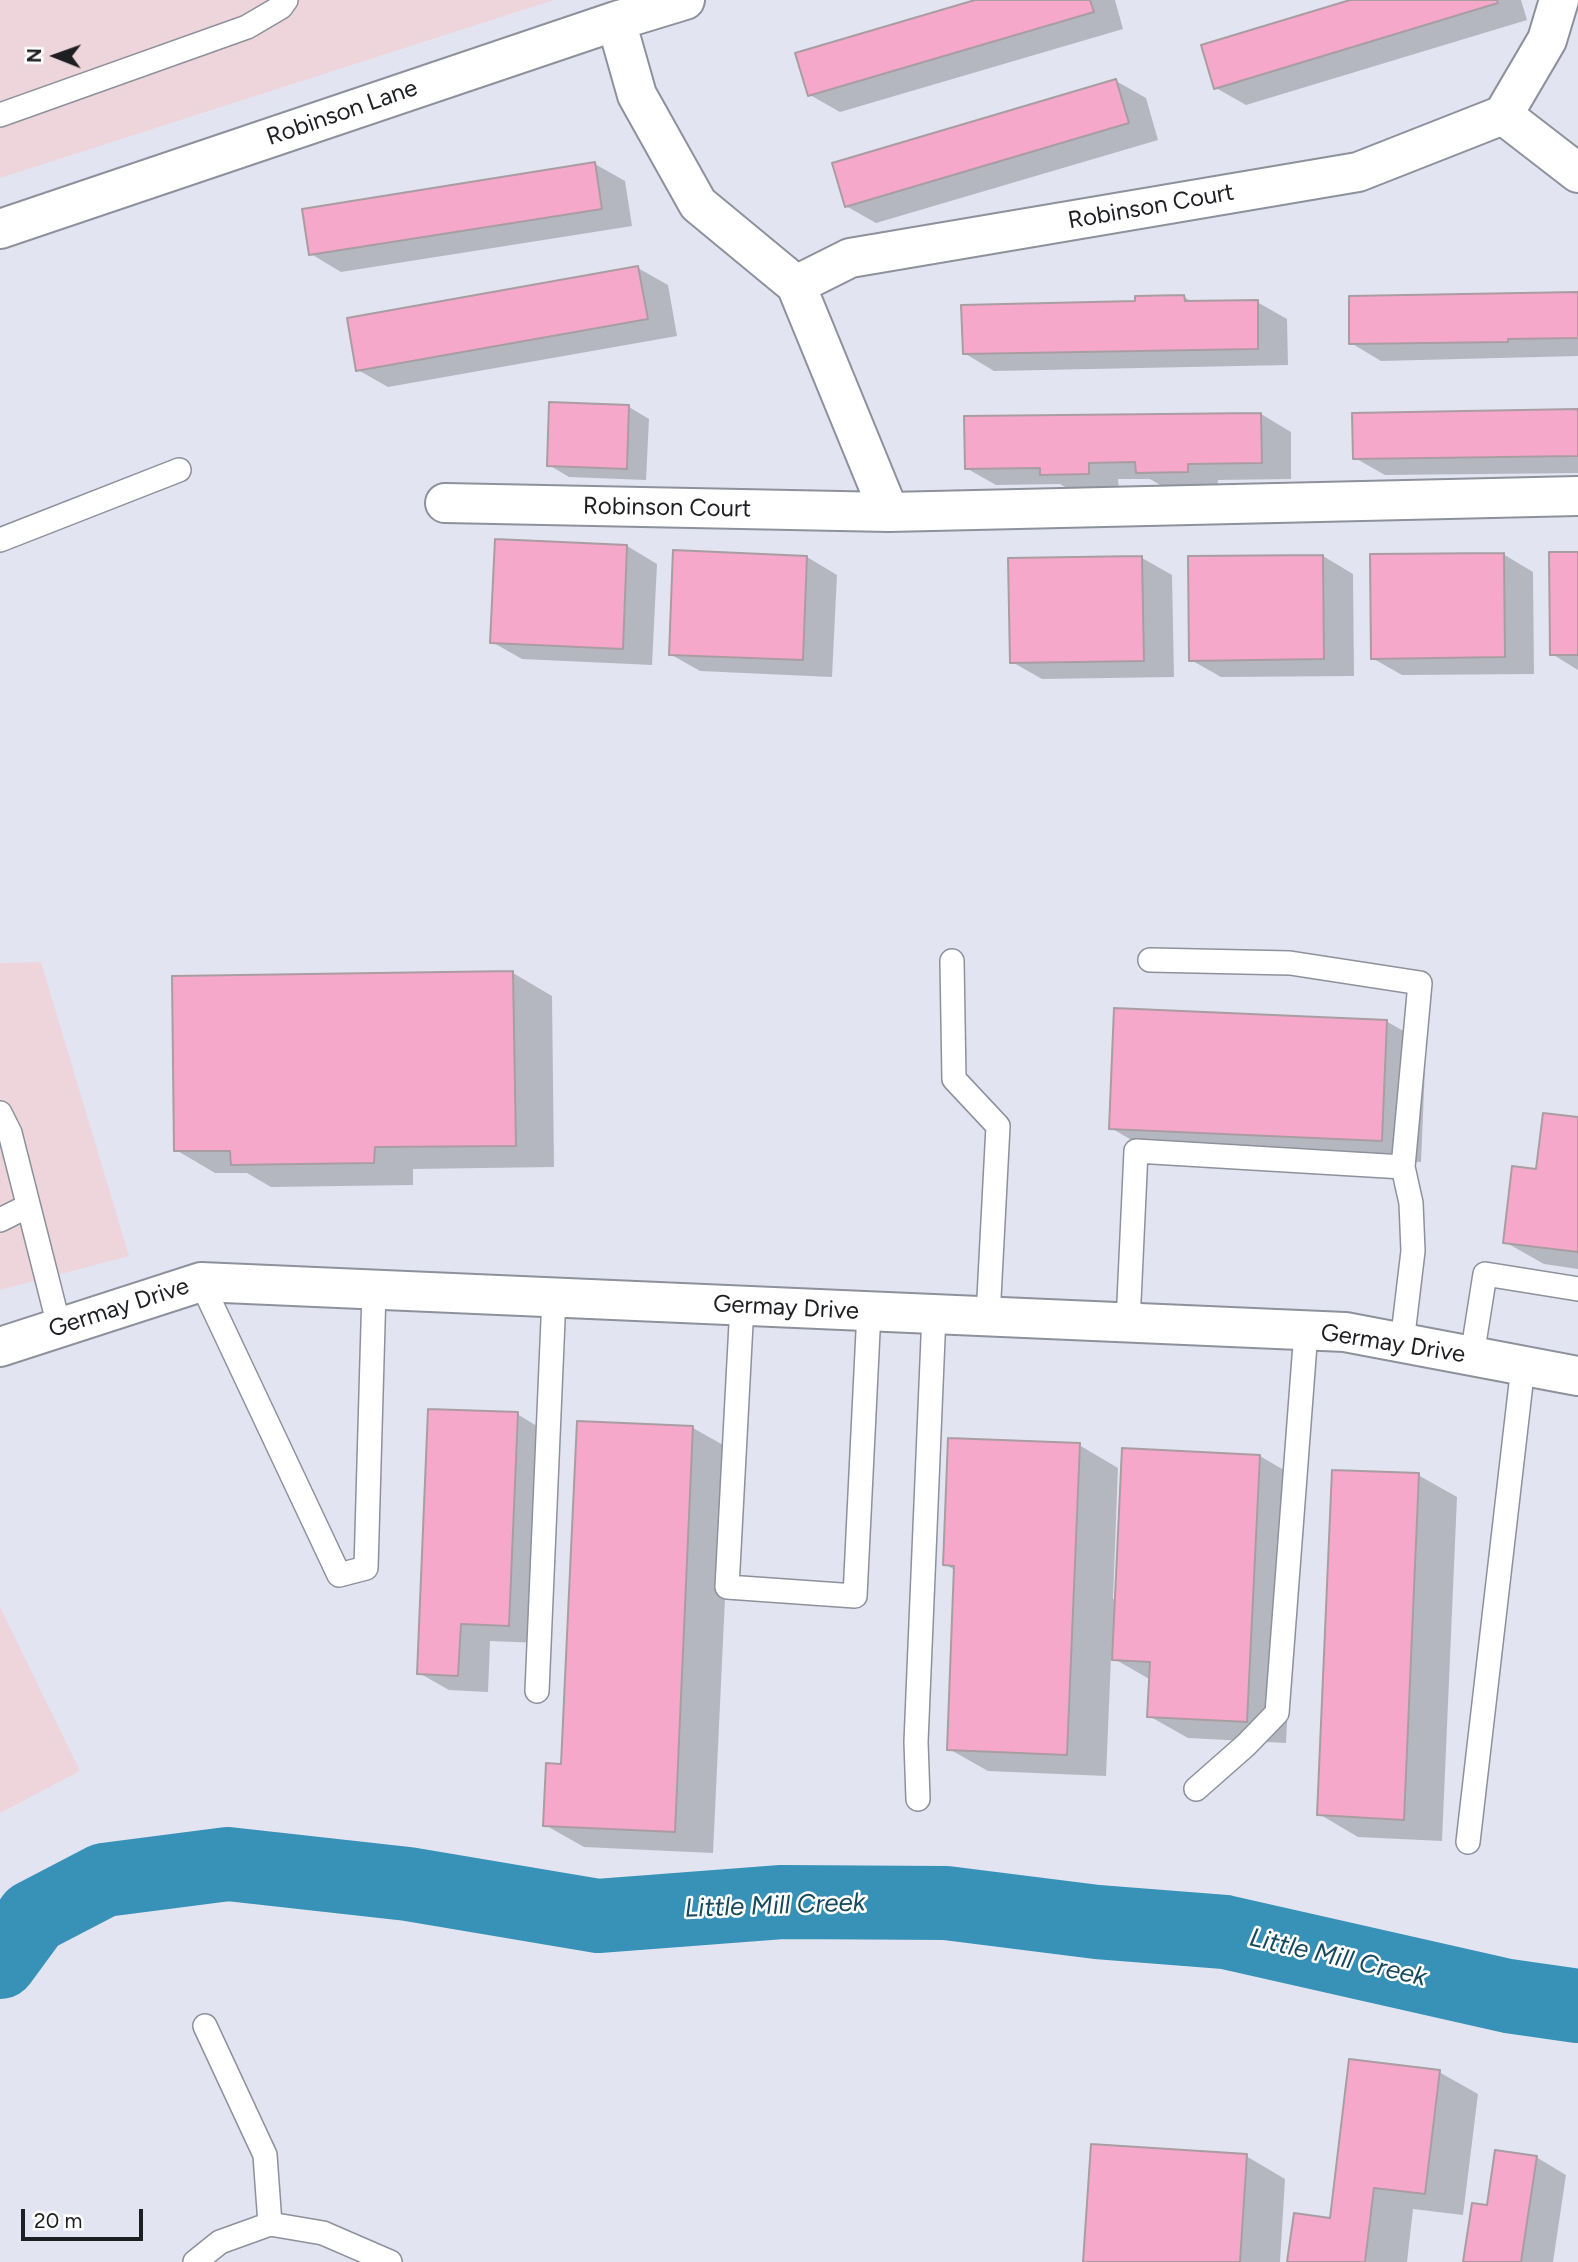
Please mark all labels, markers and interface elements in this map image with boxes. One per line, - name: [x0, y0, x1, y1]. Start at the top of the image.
- north arrow: [21, 21, 91, 91]
- text: N: [23, 48, 46, 63]
- street label: Robinson Lane: [263, 74, 421, 152]
- street label: Robinson Court: [1066, 178, 1236, 236]
- street label: Robinson Court: [583, 492, 751, 524]
- street label: Germay Drive: [45, 1272, 193, 1344]
- street label: Germay Drive: [712, 1290, 860, 1326]
- street label: Germay Drive: [1319, 1318, 1467, 1370]
- water label: Little Mill Creek: [684, 1887, 866, 1925]
- water label: Little Mill Creek: [1246, 1922, 1430, 1994]
- scale bar: [24, 2196, 147, 2240]
- text: 20 m: [34, 2208, 82, 2233]

